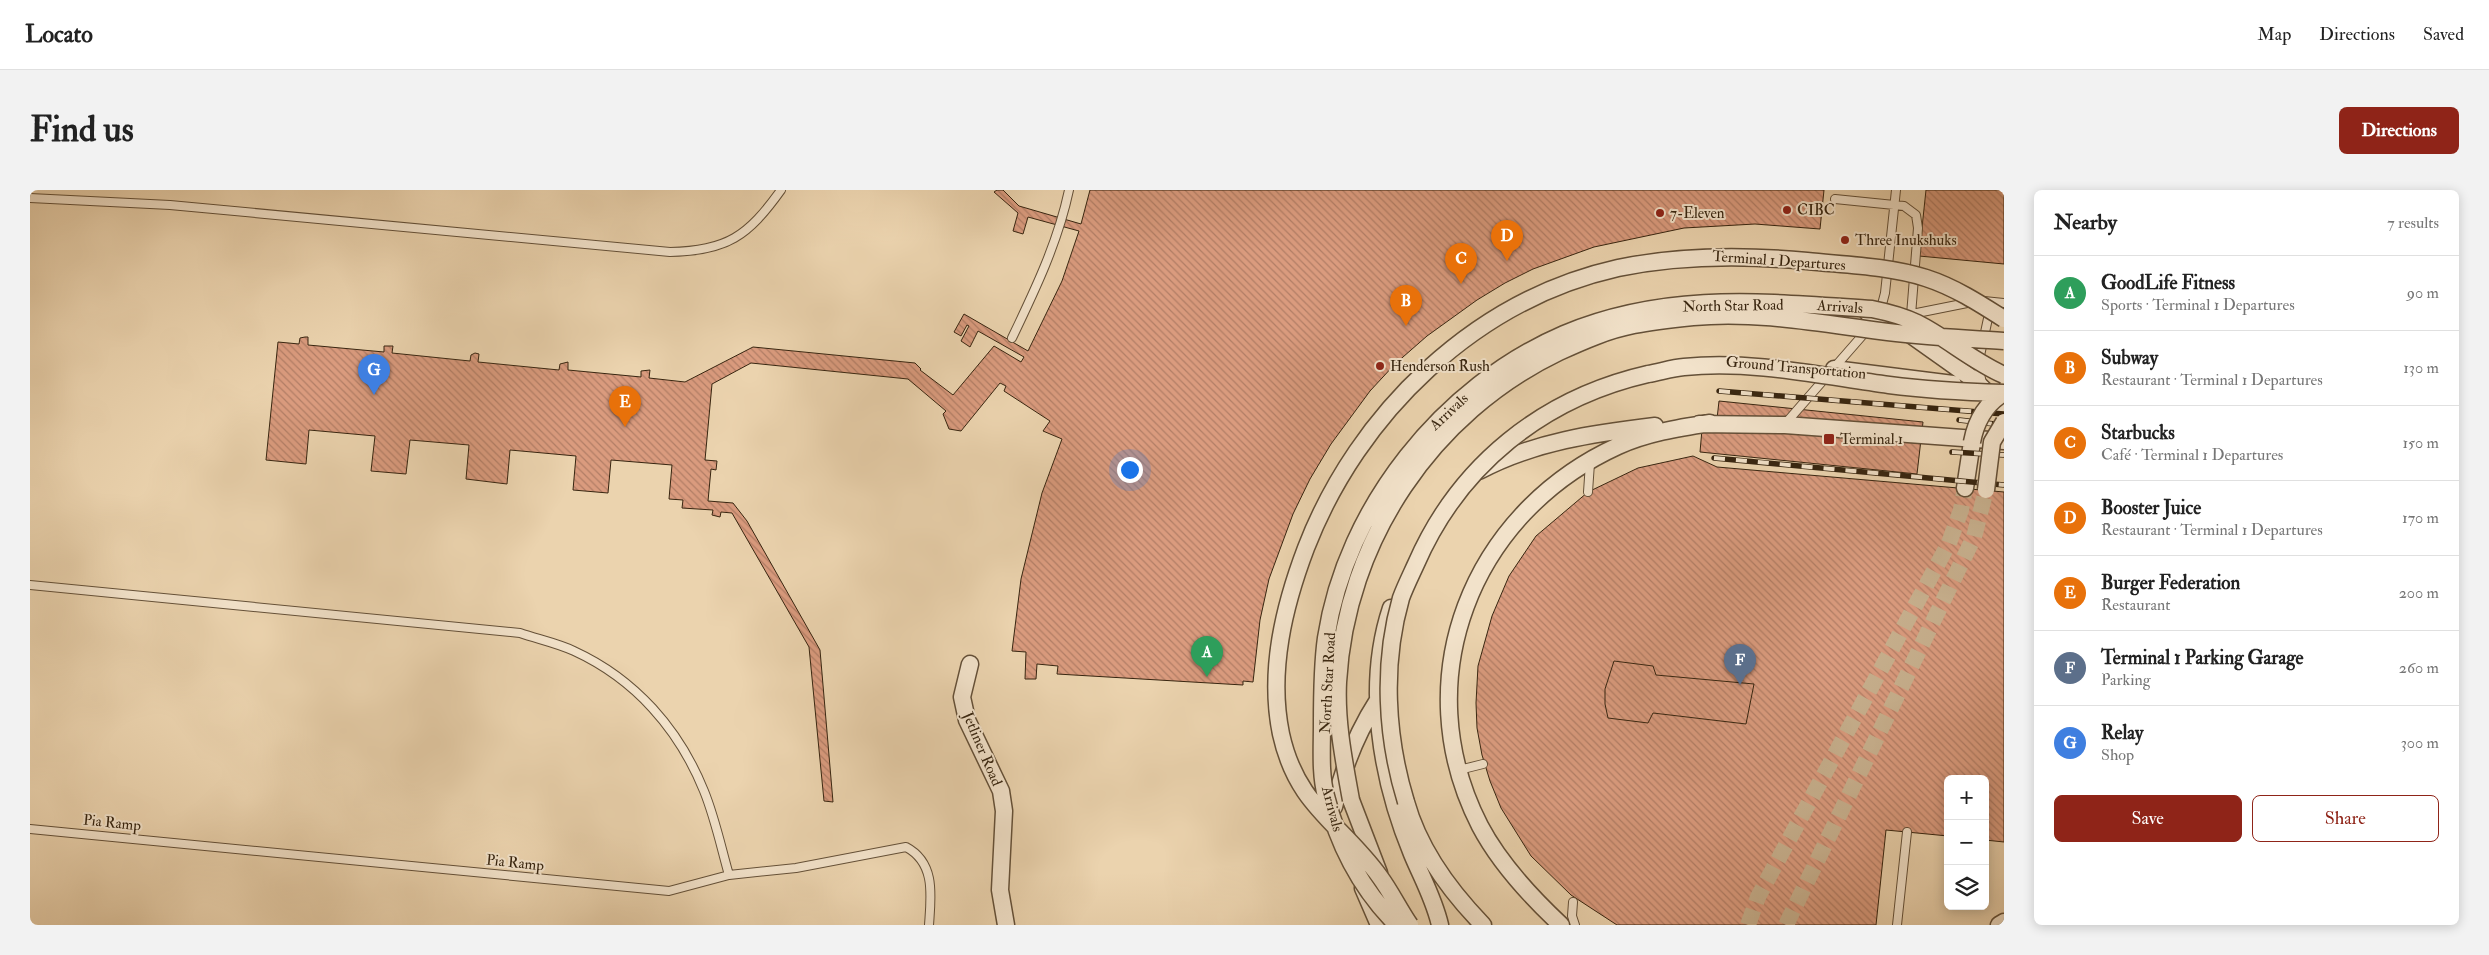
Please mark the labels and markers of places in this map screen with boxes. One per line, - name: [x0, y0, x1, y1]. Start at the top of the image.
- place label: CIBC: [1797, 201, 1835, 220]
- place label: 7-Eleven: [1670, 204, 1725, 223]
- marker: CIBC: [1781, 204, 1793, 216]
- marker: 7-Eleven: [1654, 207, 1666, 219]
- pin: D: [1491, 220, 1523, 261]
- place label: Three Inukshuks: [1855, 231, 1957, 250]
- marker: Three Inukshuks: [1839, 234, 1851, 246]
- pin: C: [1445, 243, 1477, 284]
- pin: B: [1390, 285, 1422, 326]
- pin: G: [358, 354, 390, 395]
- place label: Henderson Rush: [1390, 357, 1490, 376]
- marker: Henderson Rush: [1374, 360, 1386, 372]
- pin: E: [609, 386, 641, 427]
- place label: Terminal 1: [1840, 430, 1903, 449]
- marker: Terminal 1: [1822, 432, 1836, 446]
- pin: A: [1191, 636, 1223, 677]
- pin: F: [1724, 644, 1756, 685]

